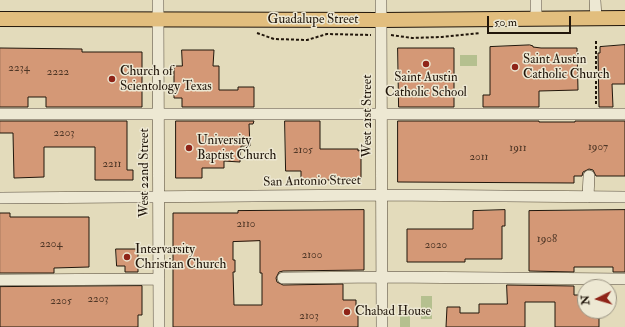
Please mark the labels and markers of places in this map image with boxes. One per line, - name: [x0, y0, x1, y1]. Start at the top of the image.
- place label: Saint Austin Catholic Church: [523, 52, 610, 83]
- marker: Saint Austin Catholic School: [421, 59, 431, 69]
- marker: Saint Austin Catholic Church: [510, 62, 520, 72]
- place label: Church of Scientology Texas: [120, 64, 212, 95]
- place label: Saint Austin Catholic School: [385, 70, 467, 101]
- marker: Church of Scientology Texas: [107, 74, 117, 84]
- place label: University Baptist Church: [197, 133, 276, 164]
- marker: University Baptist Church: [184, 143, 194, 153]
- place label: Intervarsity Christian Church: [135, 242, 226, 273]
- marker: Intervarsity Christian Church: [122, 252, 132, 262]
- place label: Chabad House: [355, 304, 431, 320]
- marker: Chabad House: [342, 307, 352, 317]

